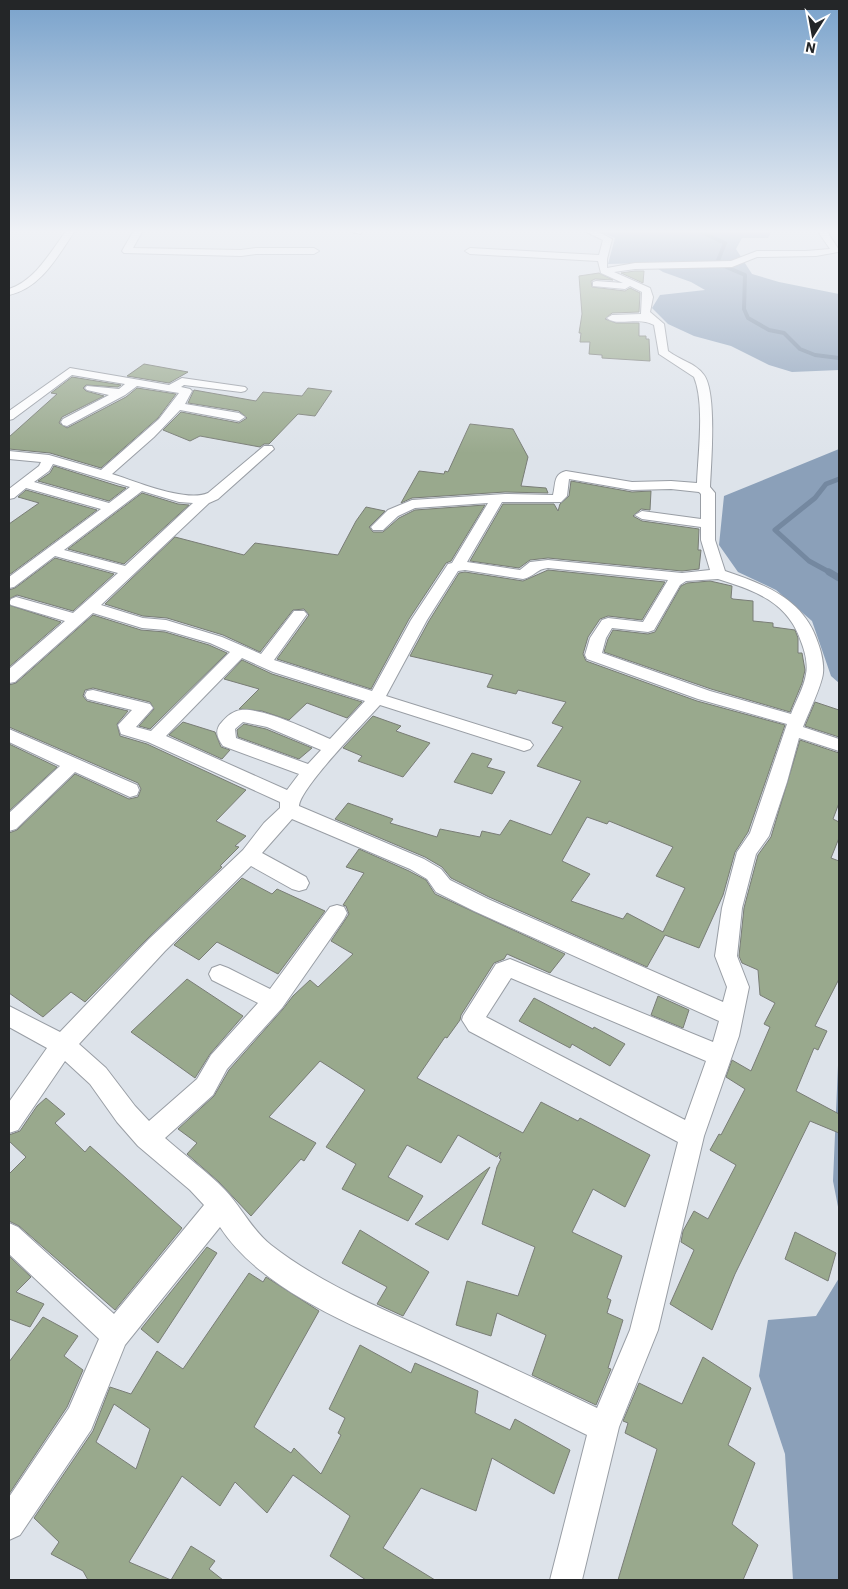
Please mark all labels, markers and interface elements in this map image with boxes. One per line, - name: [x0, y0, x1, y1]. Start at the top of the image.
- north arrow: [788, 10, 838, 60]
- text: N: [804, 38, 817, 58]

